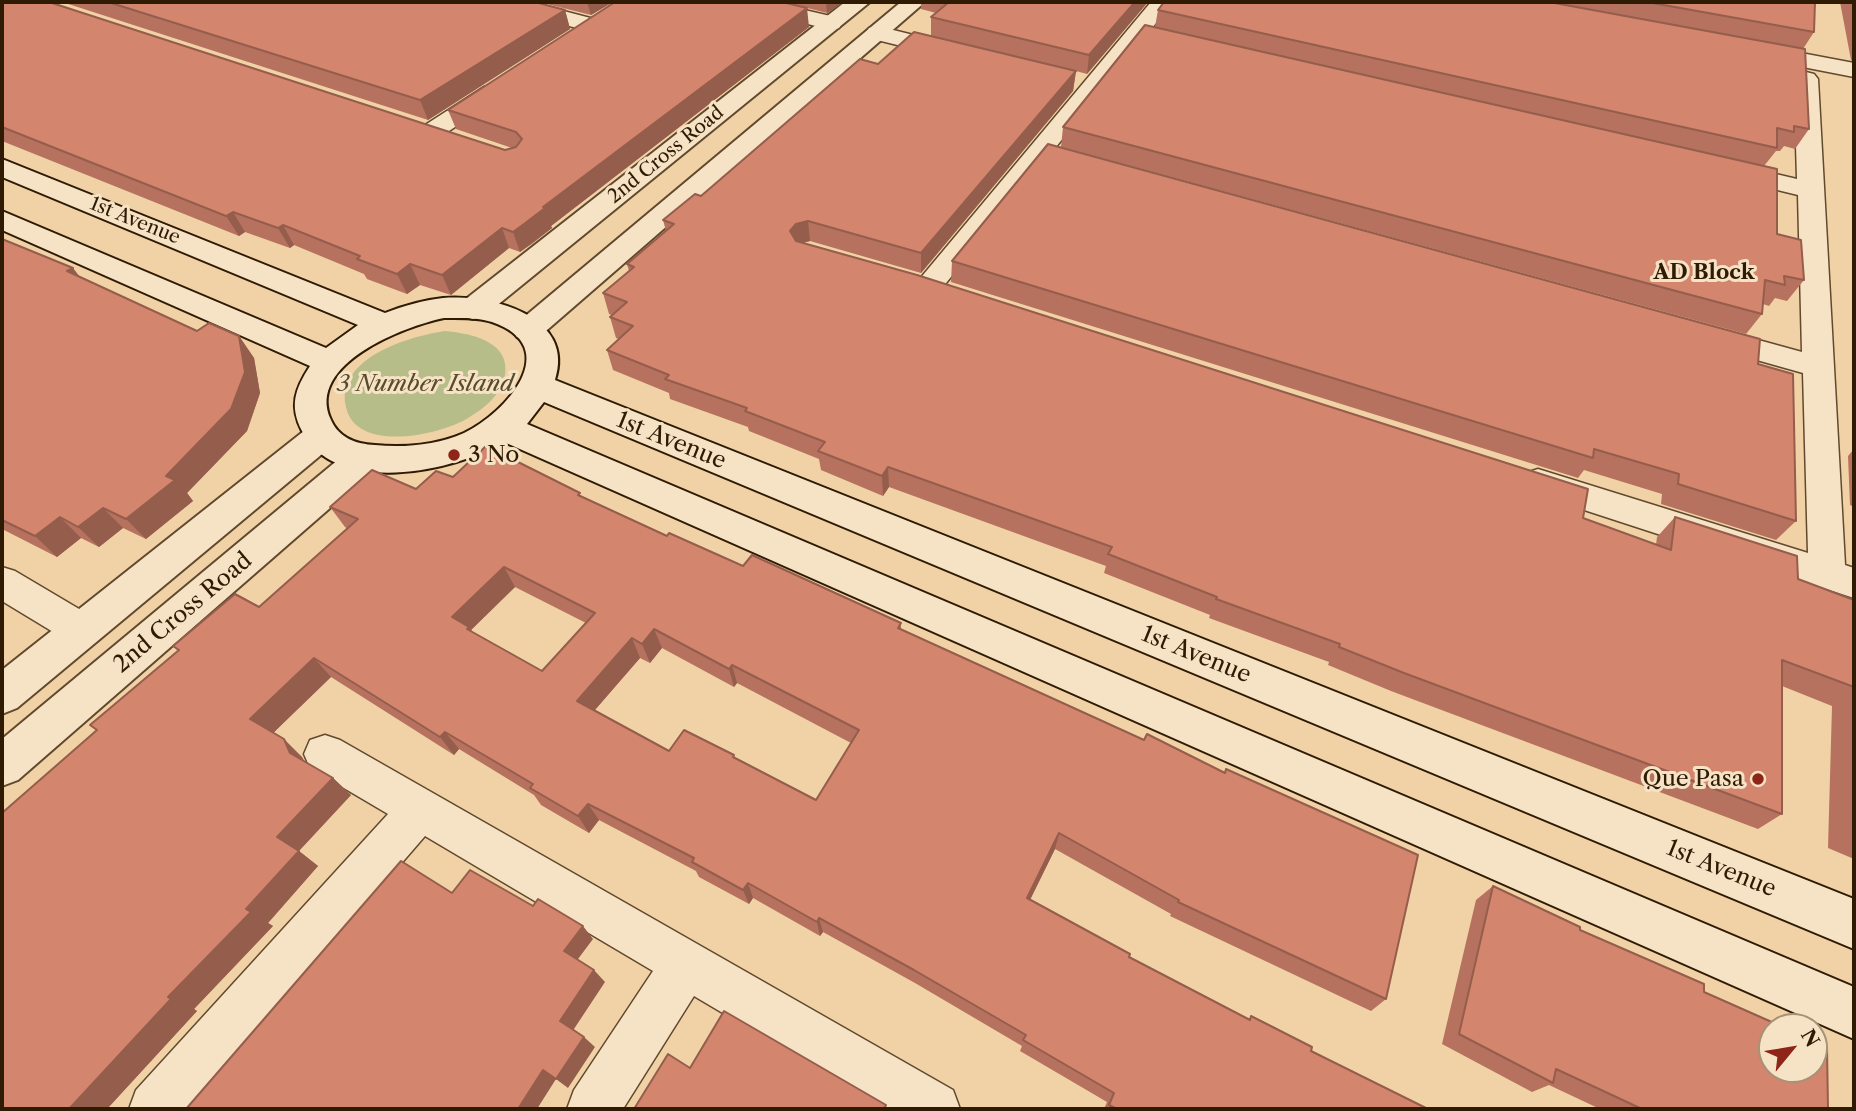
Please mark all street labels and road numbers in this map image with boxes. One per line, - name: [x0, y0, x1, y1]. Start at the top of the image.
- street label: 2nd Cross Road: [604, 101, 728, 209]
- street label: 1st Avenue: [86, 193, 184, 249]
- street label: 1st Avenue: [612, 407, 730, 475]
- street label: 2nd Cross Road: [108, 547, 258, 679]
- street label: 1st Avenue: [1137, 621, 1255, 689]
- street label: 1st Avenue: [1662, 835, 1780, 903]

